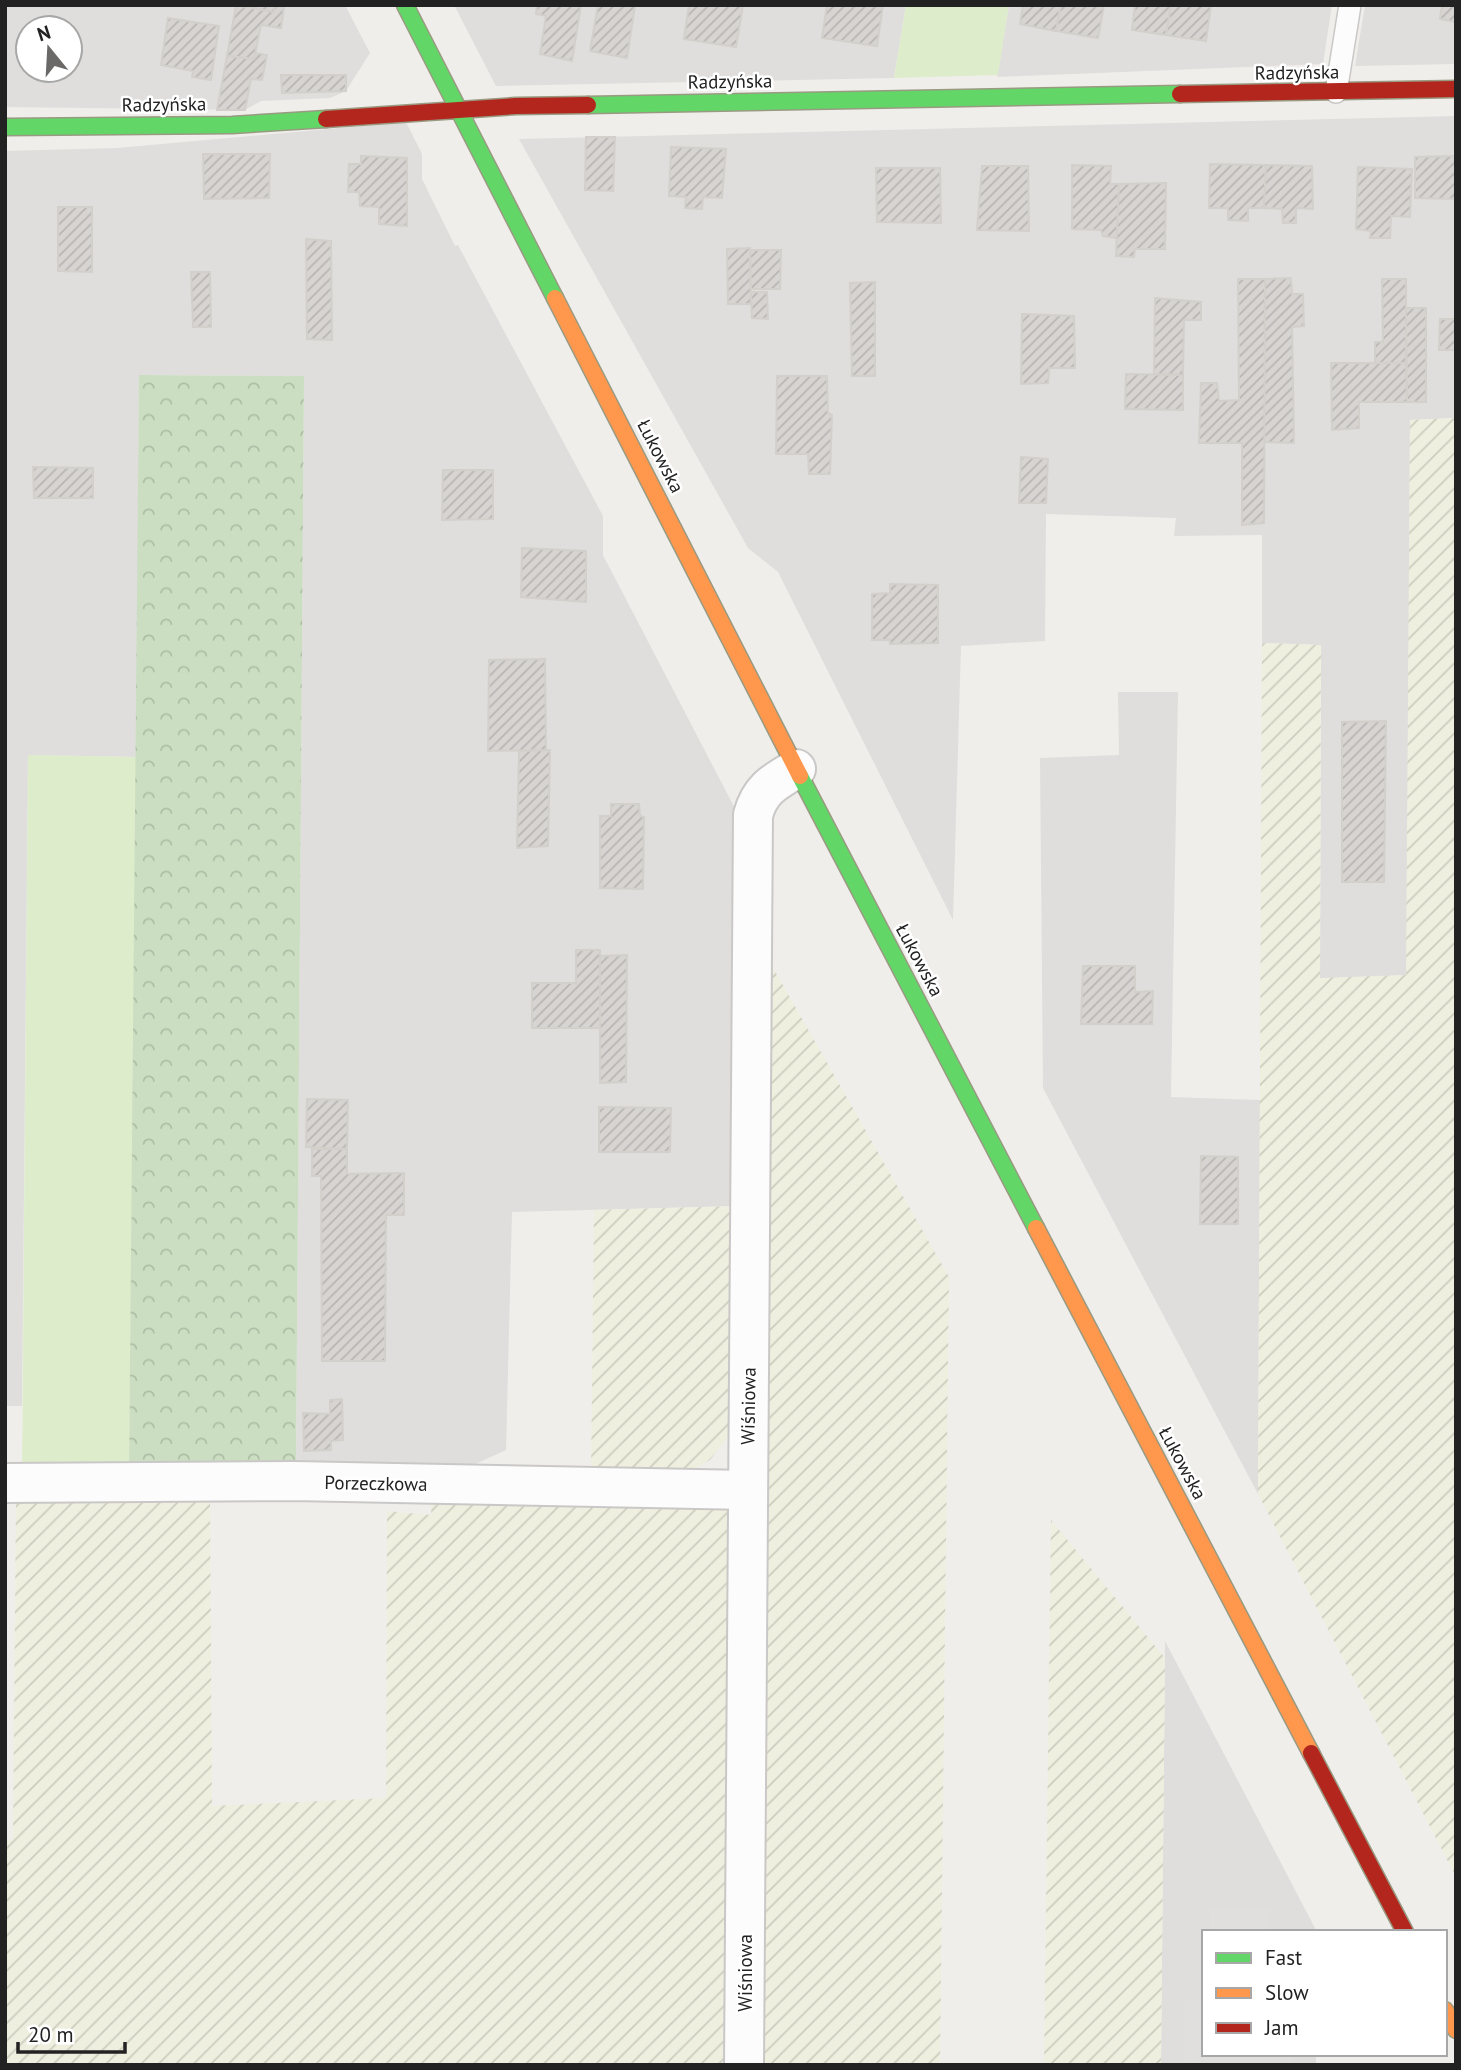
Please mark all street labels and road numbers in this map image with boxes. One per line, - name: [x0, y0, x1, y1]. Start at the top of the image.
- street label: Radzyńska: [1254, 59, 1340, 85]
- street label: Radzyńska: [687, 68, 773, 94]
- street label: Radzyńska: [121, 91, 207, 117]
- street label: Łukowska: [632, 415, 690, 497]
- street label: Łukowska: [891, 919, 949, 1001]
- street label: Wiśniowa: [735, 1367, 761, 1445]
- street label: Łukowska: [1154, 1422, 1212, 1504]
- street label: Porzeczkowa: [324, 1470, 428, 1496]
- street label: Wiśniowa: [733, 1934, 757, 2012]

